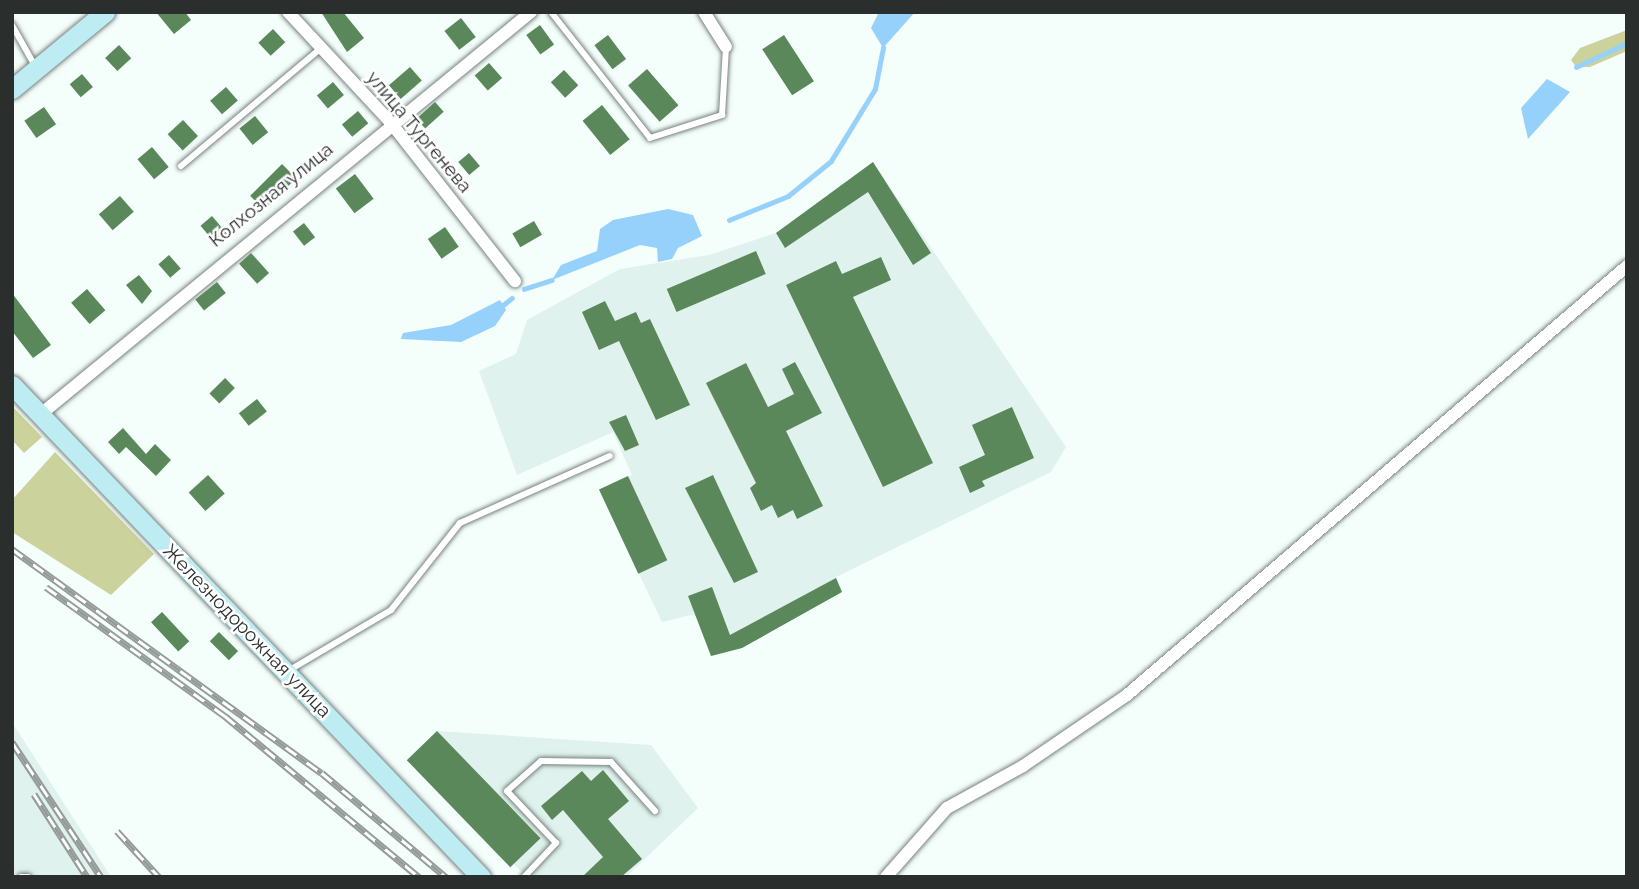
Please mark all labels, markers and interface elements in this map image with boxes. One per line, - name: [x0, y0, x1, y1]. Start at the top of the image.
- street label: улица Тургенева: [361, 66, 477, 198]
- street label: Колхозная улица: [204, 138, 338, 252]
- street label: Железнодорожная улица: [158, 539, 336, 723]

